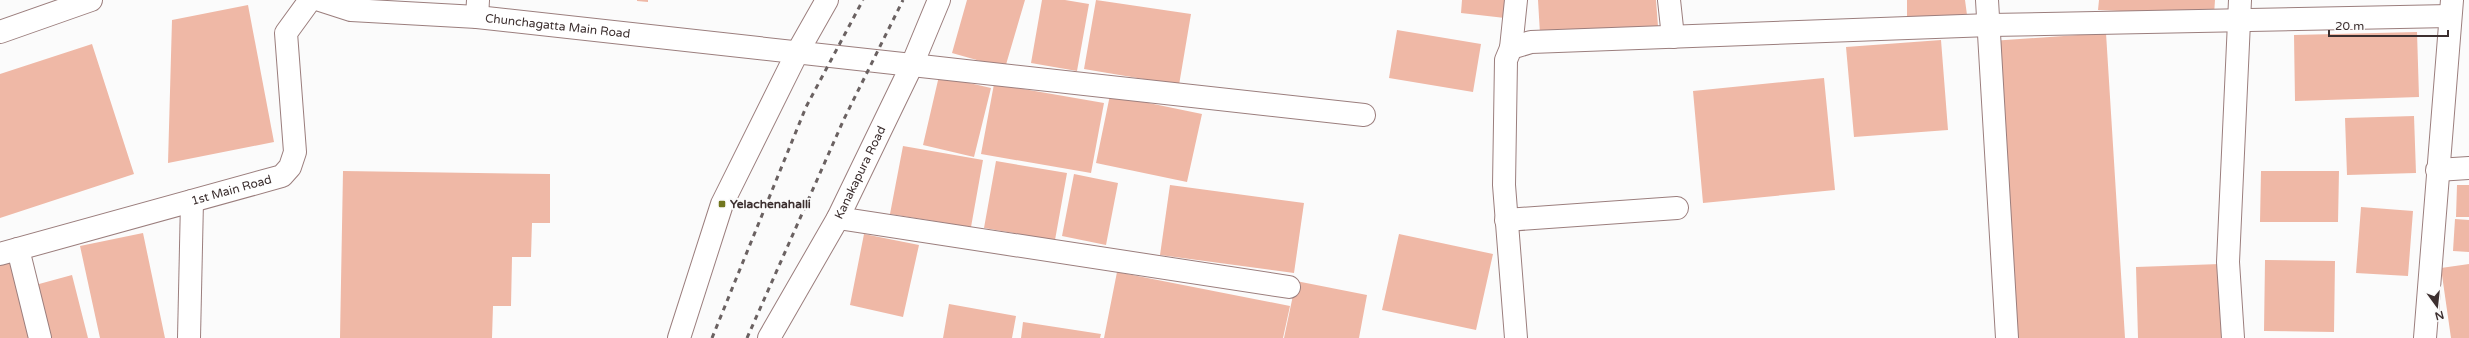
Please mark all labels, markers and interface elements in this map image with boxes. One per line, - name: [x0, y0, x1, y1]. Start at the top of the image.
- street label: Chunchagatta Main Road: [484, 11, 631, 41]
- scale bar: [2329, 12, 2448, 38]
- text: 20 m: [2335, 19, 2364, 33]
- street label: Kanakapura Road: [832, 124, 888, 221]
- street label: 1st Main Road: [189, 172, 273, 208]
- place label: Yelachenahalli: [730, 197, 811, 211]
- marker: Yelachenahalli: [717, 199, 727, 209]
- north arrow: [2417, 286, 2457, 326]
- text: N: [2434, 308, 2445, 323]

